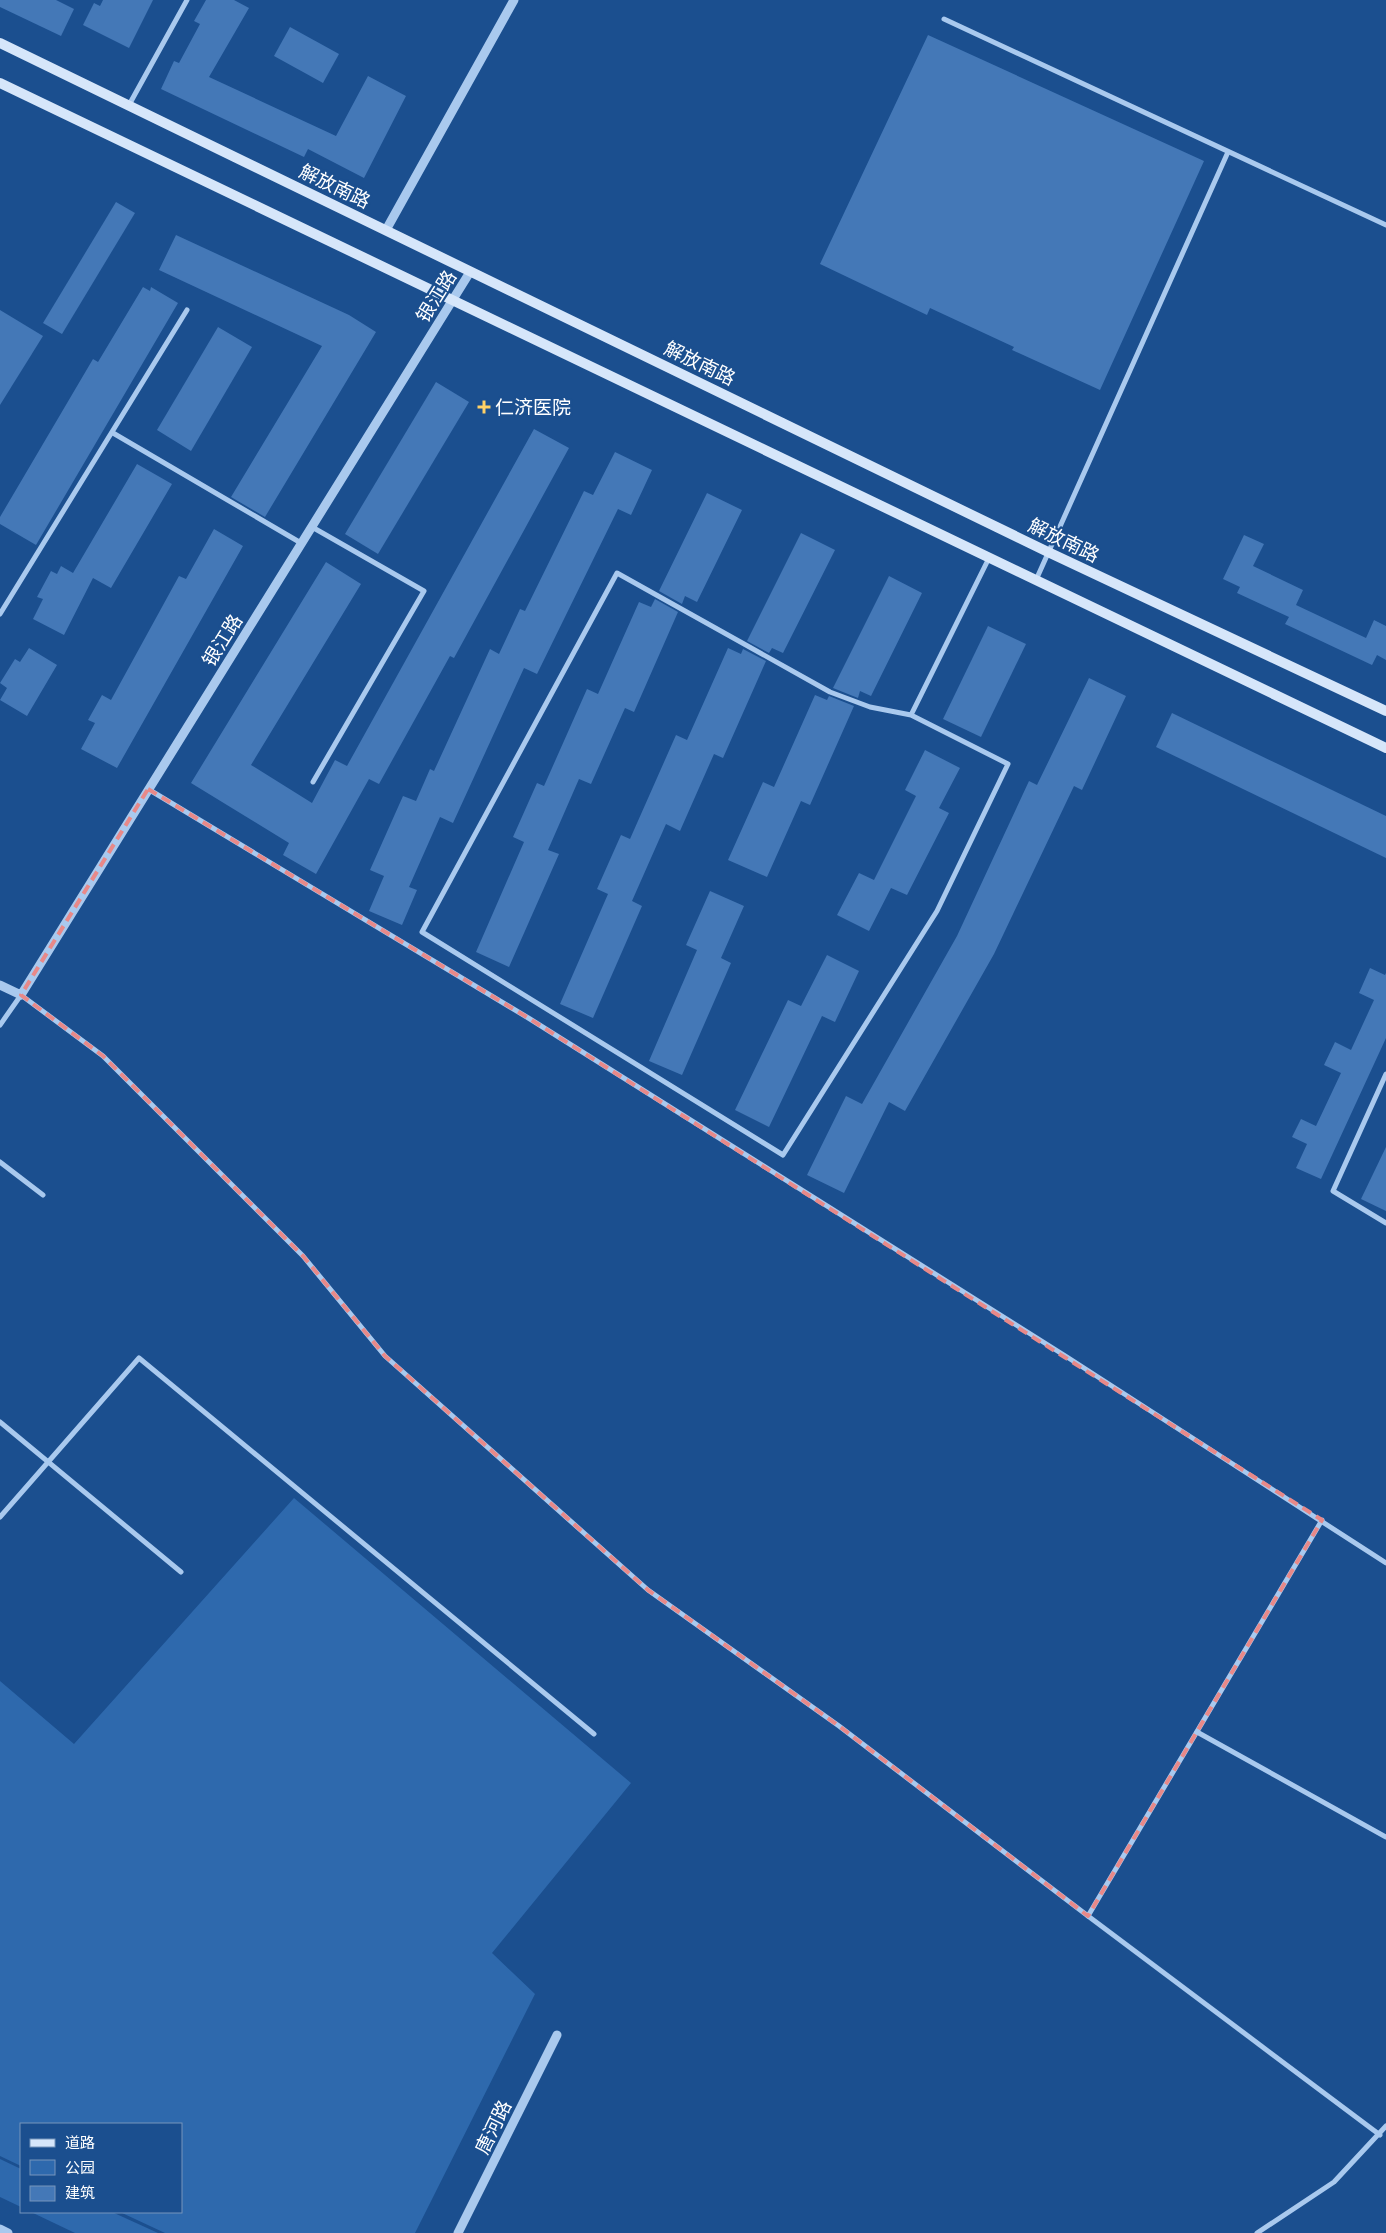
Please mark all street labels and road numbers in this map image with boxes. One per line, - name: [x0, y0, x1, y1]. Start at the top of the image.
- street label: 解放南路: [296, 161, 373, 213]
- street label: 银江路: [412, 267, 460, 326]
- street label: 解放南路: [661, 338, 738, 390]
- street label: 解放南路: [1025, 515, 1102, 567]
- street label: 银江路: [198, 611, 246, 670]
- street label: 唐河路: [472, 2097, 515, 2157]

